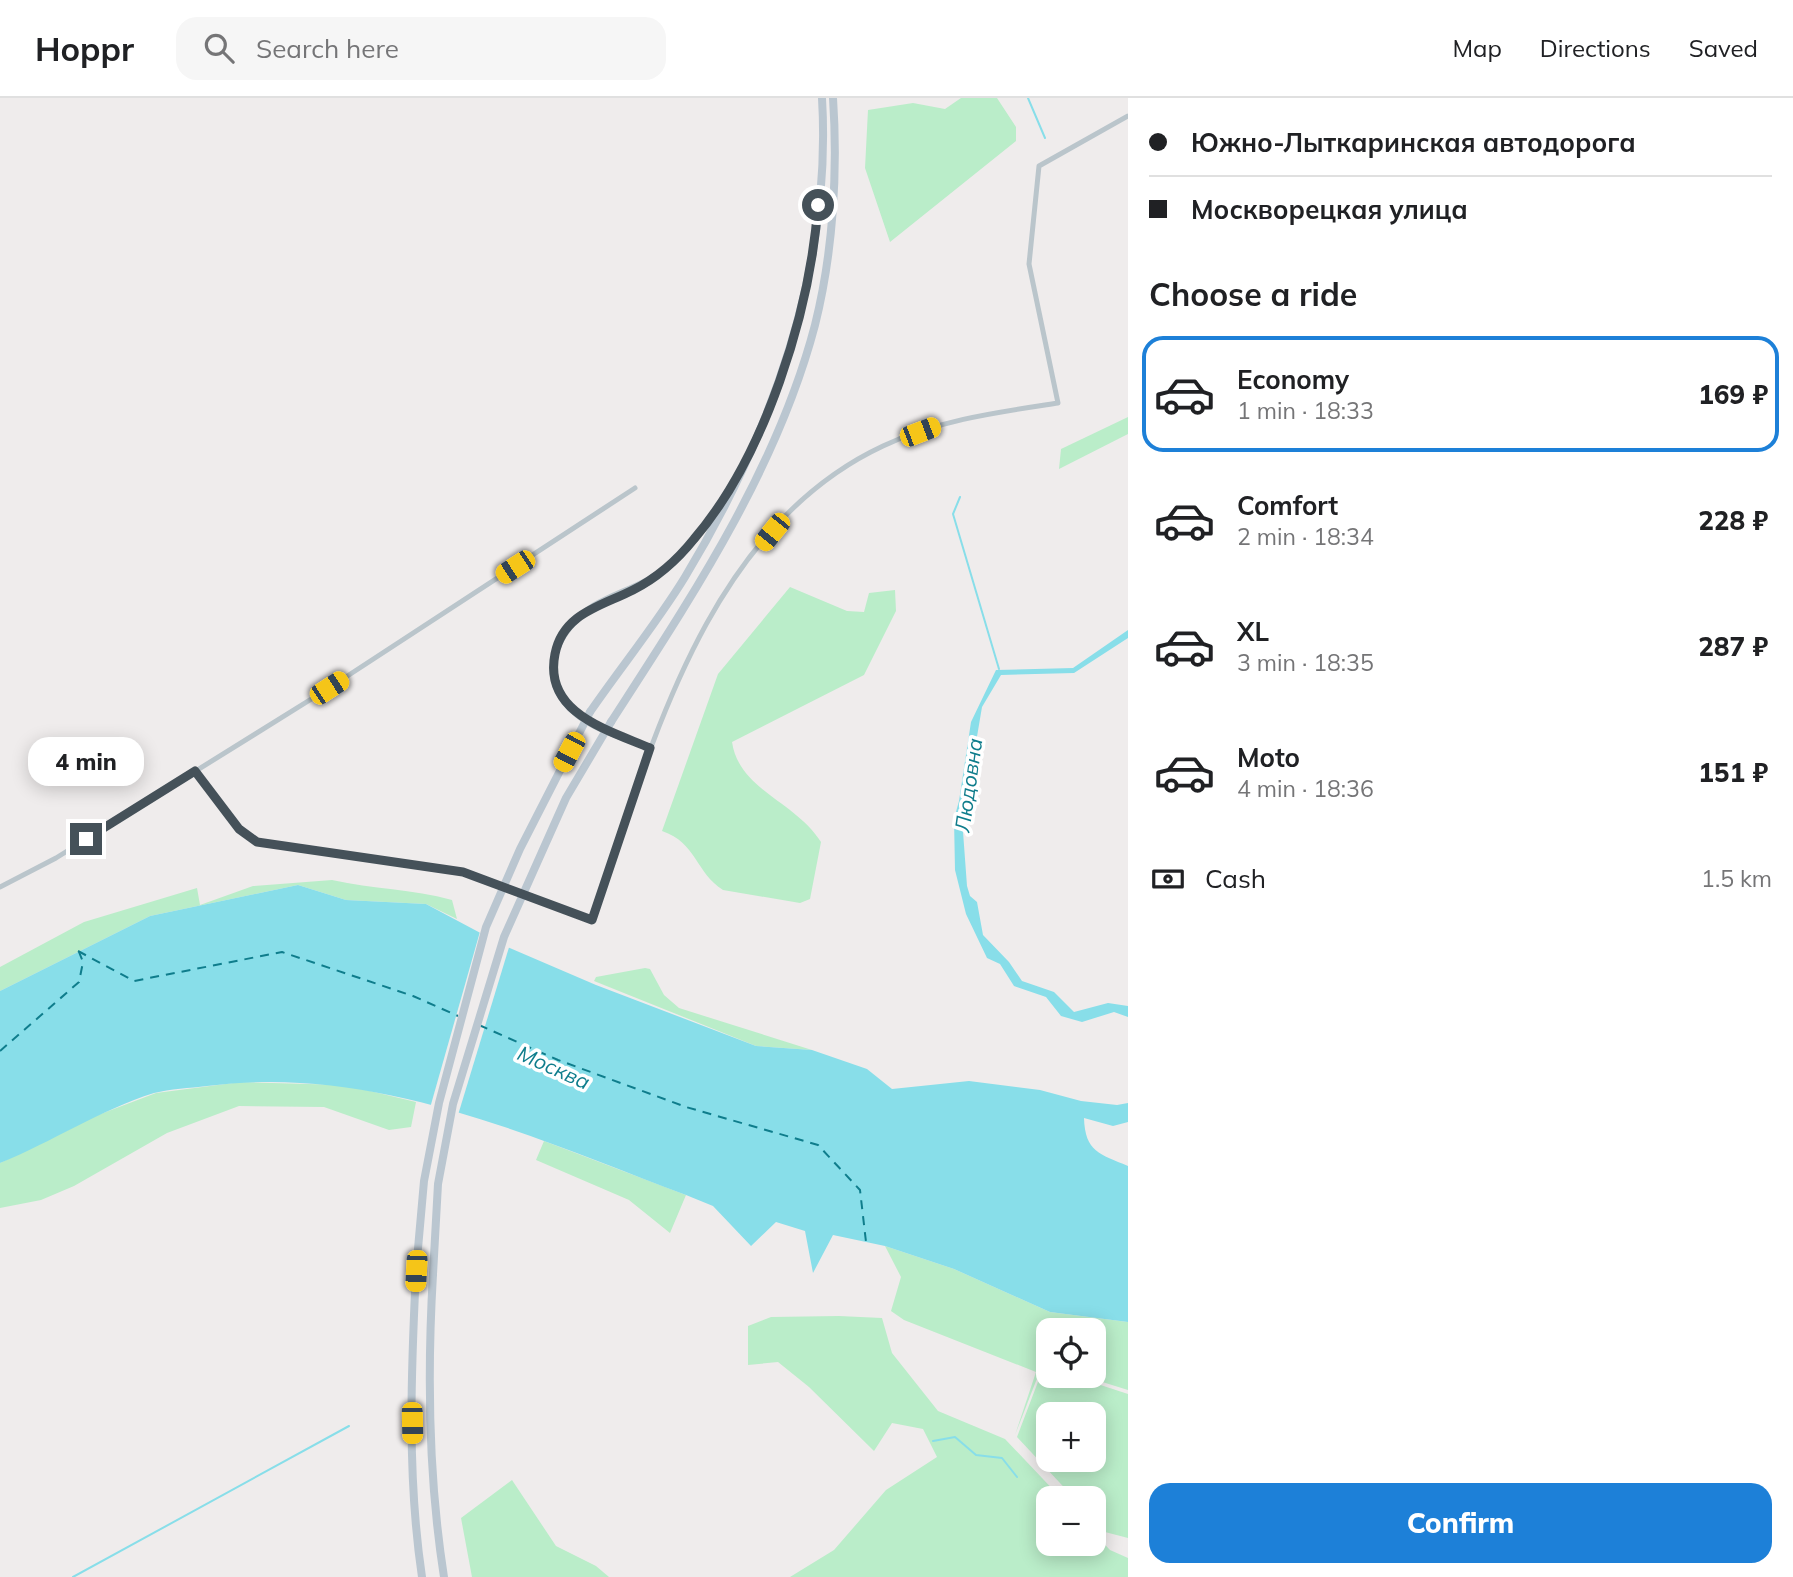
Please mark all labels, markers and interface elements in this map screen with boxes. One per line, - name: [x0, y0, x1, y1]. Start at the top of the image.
- search box: [176, 17, 666, 80]
- text: Hoppr: [35, 28, 134, 69]
- icon: search: [200, 29, 238, 67]
- text: Search here: [256, 32, 399, 65]
- text: Map: [1452, 33, 1502, 63]
- text: Directions: [1540, 33, 1651, 63]
- text: Saved: [1689, 33, 1758, 63]
- text: Южно-Лыткаринская автодорога: [1191, 126, 1636, 159]
- route start: [802, 189, 834, 221]
- text: Москворецкая улица: [1191, 193, 1468, 226]
- text: Choose a ride: [1149, 274, 1357, 314]
- icon: car: [1153, 363, 1216, 426]
- text: Economy: [1237, 363, 1349, 396]
- text: 169 ₽: [1698, 378, 1768, 411]
- text: 1 min · 18:33: [1237, 396, 1374, 425]
- car: [897, 415, 944, 449]
- icon: car: [1153, 489, 1216, 552]
- text: Comfort: [1237, 489, 1338, 522]
- text: 228 ₽: [1698, 504, 1768, 537]
- car: [751, 509, 794, 555]
- text: 2 min · 18:34: [1237, 522, 1374, 551]
- car: [492, 547, 539, 587]
- icon: car: [1153, 615, 1216, 678]
- text: XL: [1237, 615, 1269, 648]
- text: 287 ₽: [1698, 630, 1768, 663]
- text: 3 min · 18:35: [1237, 648, 1374, 677]
- car: [306, 668, 353, 708]
- car: [550, 729, 589, 775]
- water label: Людовна: [948, 736, 987, 835]
- callout: 4 min: [28, 738, 144, 786]
- icon: car: [1153, 741, 1216, 804]
- text: Moto: [1237, 741, 1300, 774]
- text: 4 min: [55, 747, 117, 776]
- text: 151 ₽: [1698, 756, 1768, 789]
- text: 4 min · 18:36: [1237, 774, 1374, 803]
- route end: [70, 823, 102, 855]
- icon: cash: [1149, 860, 1187, 898]
- text: Cash: [1205, 862, 1266, 895]
- text: 1.5 km: [1701, 864, 1772, 893]
- water label: Москва: [514, 1040, 594, 1095]
- car: [405, 1249, 428, 1293]
- map controls: [1036, 1318, 1106, 1556]
- button: locate: [1036, 1318, 1106, 1388]
- car: [402, 1402, 423, 1444]
- button: +: [1036, 1402, 1106, 1472]
- button: Confirm: [1149, 1483, 1772, 1563]
- button: −: [1036, 1486, 1106, 1556]

